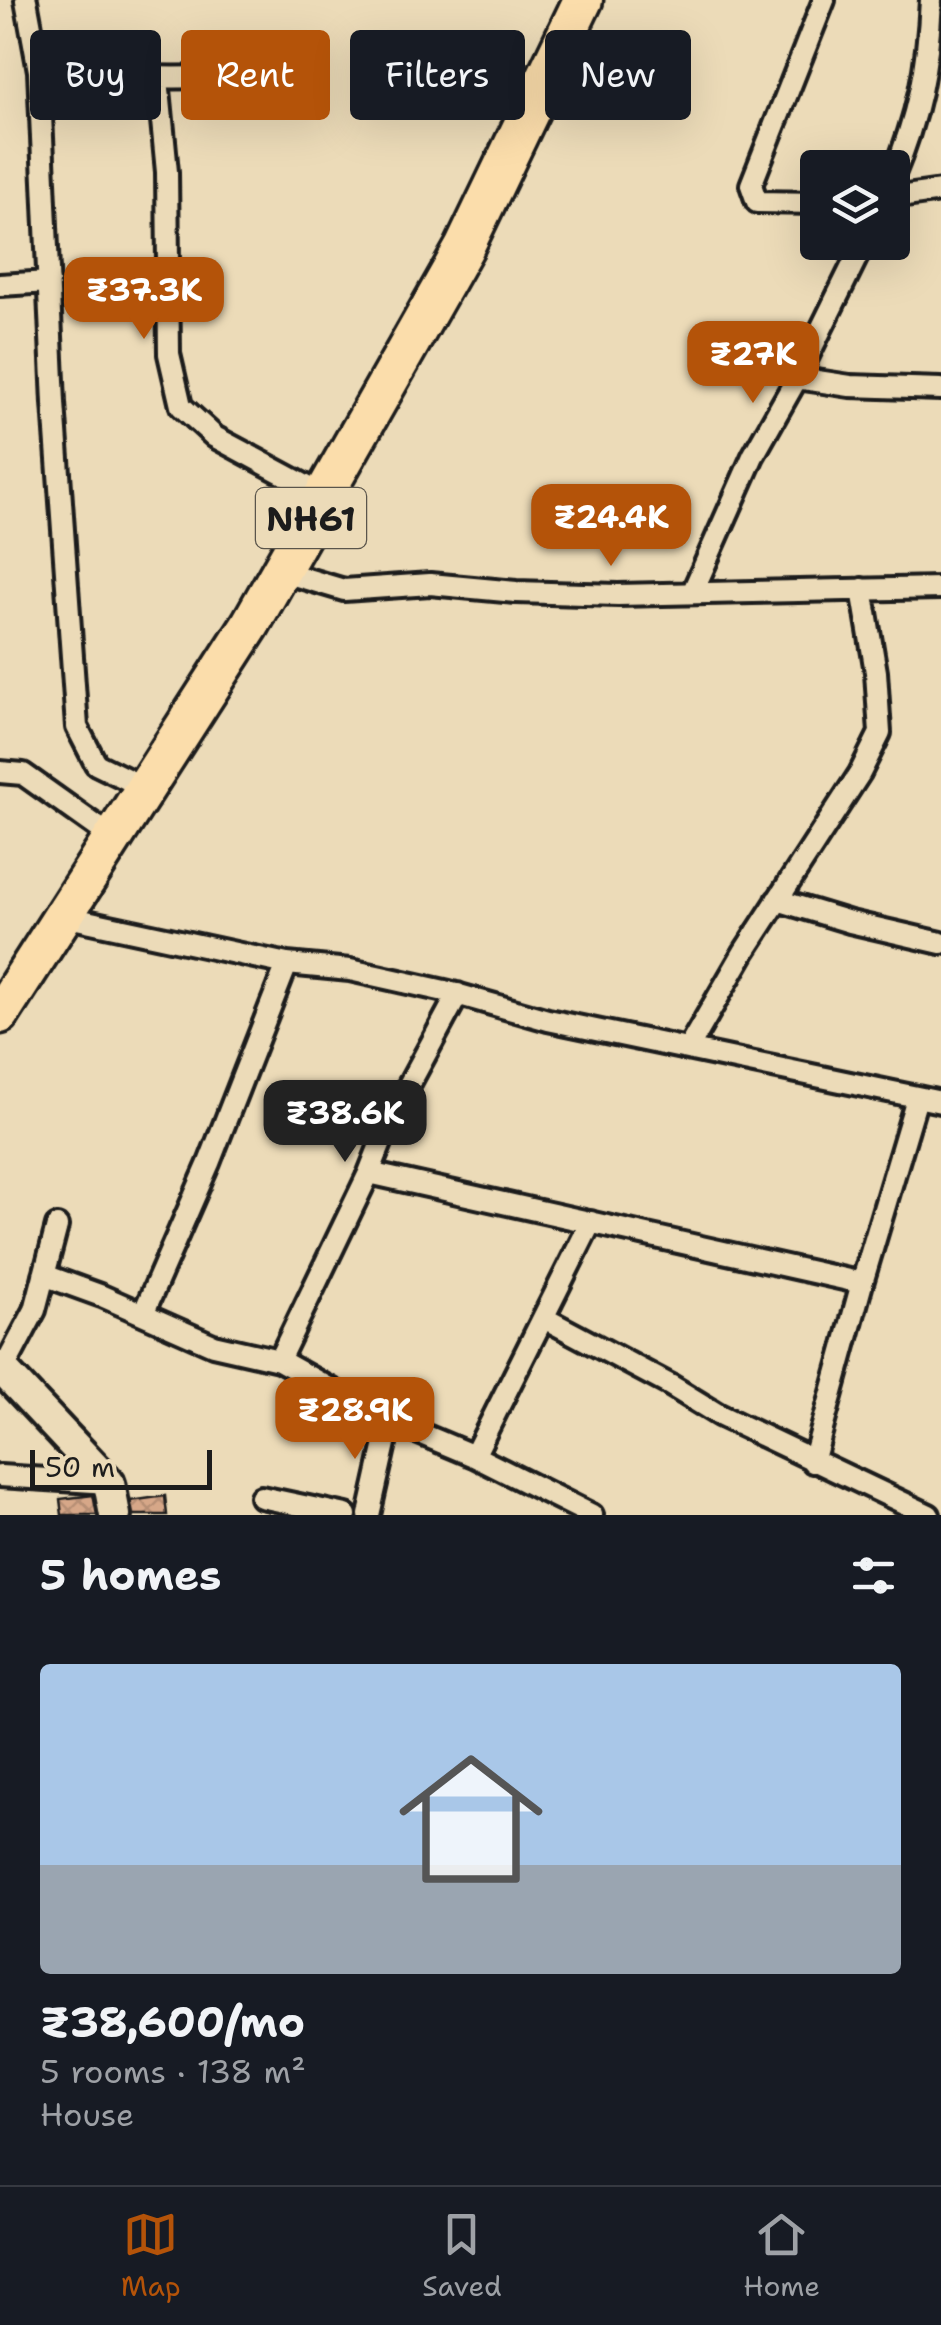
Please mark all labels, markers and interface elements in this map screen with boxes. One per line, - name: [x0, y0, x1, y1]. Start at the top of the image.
- chip: Buy: [30, 30, 161, 120]
- chip: Rent: [181, 30, 330, 120]
- chip: Filters: [350, 30, 525, 120]
- chip: New: [545, 30, 691, 120]
- map controls: [800, 150, 910, 260]
- button: layers: [800, 150, 910, 260]
- pin: ₹37.3K: [63, 257, 225, 342]
- text: ₹37.3K: [86, 268, 202, 311]
- pin: ₹27K: [694, 321, 812, 406]
- text: ₹27K: [709, 332, 797, 375]
- pin: ₹24.4K: [530, 484, 692, 569]
- road number: NH61: [256, 488, 366, 548]
- text: ₹24.4K: [553, 495, 669, 538]
- pin: ₹38.6K: [264, 1080, 426, 1165]
- text: ₹38.6K: [286, 1091, 404, 1134]
- pin: ₹28.9K: [274, 1377, 436, 1462]
- text: ₹28.9K: [297, 1388, 413, 1431]
- scale bar: [30, 1445, 212, 1490]
- text: 50 m: [45, 1448, 115, 1486]
- text: 5 homes: [40, 1547, 221, 1603]
- icon: filters: [846, 1548, 901, 1603]
- icon: home: [381, 1729, 561, 1909]
- text: ₹38,600/mo: [40, 1994, 305, 2050]
- text: 5 rooms · 138 m²: [40, 2050, 306, 2093]
- text: House: [40, 2093, 134, 2136]
- tab: Map: [121, 2207, 181, 2305]
- tab: Saved: [422, 2207, 502, 2305]
- tab: Home: [743, 2207, 820, 2305]

